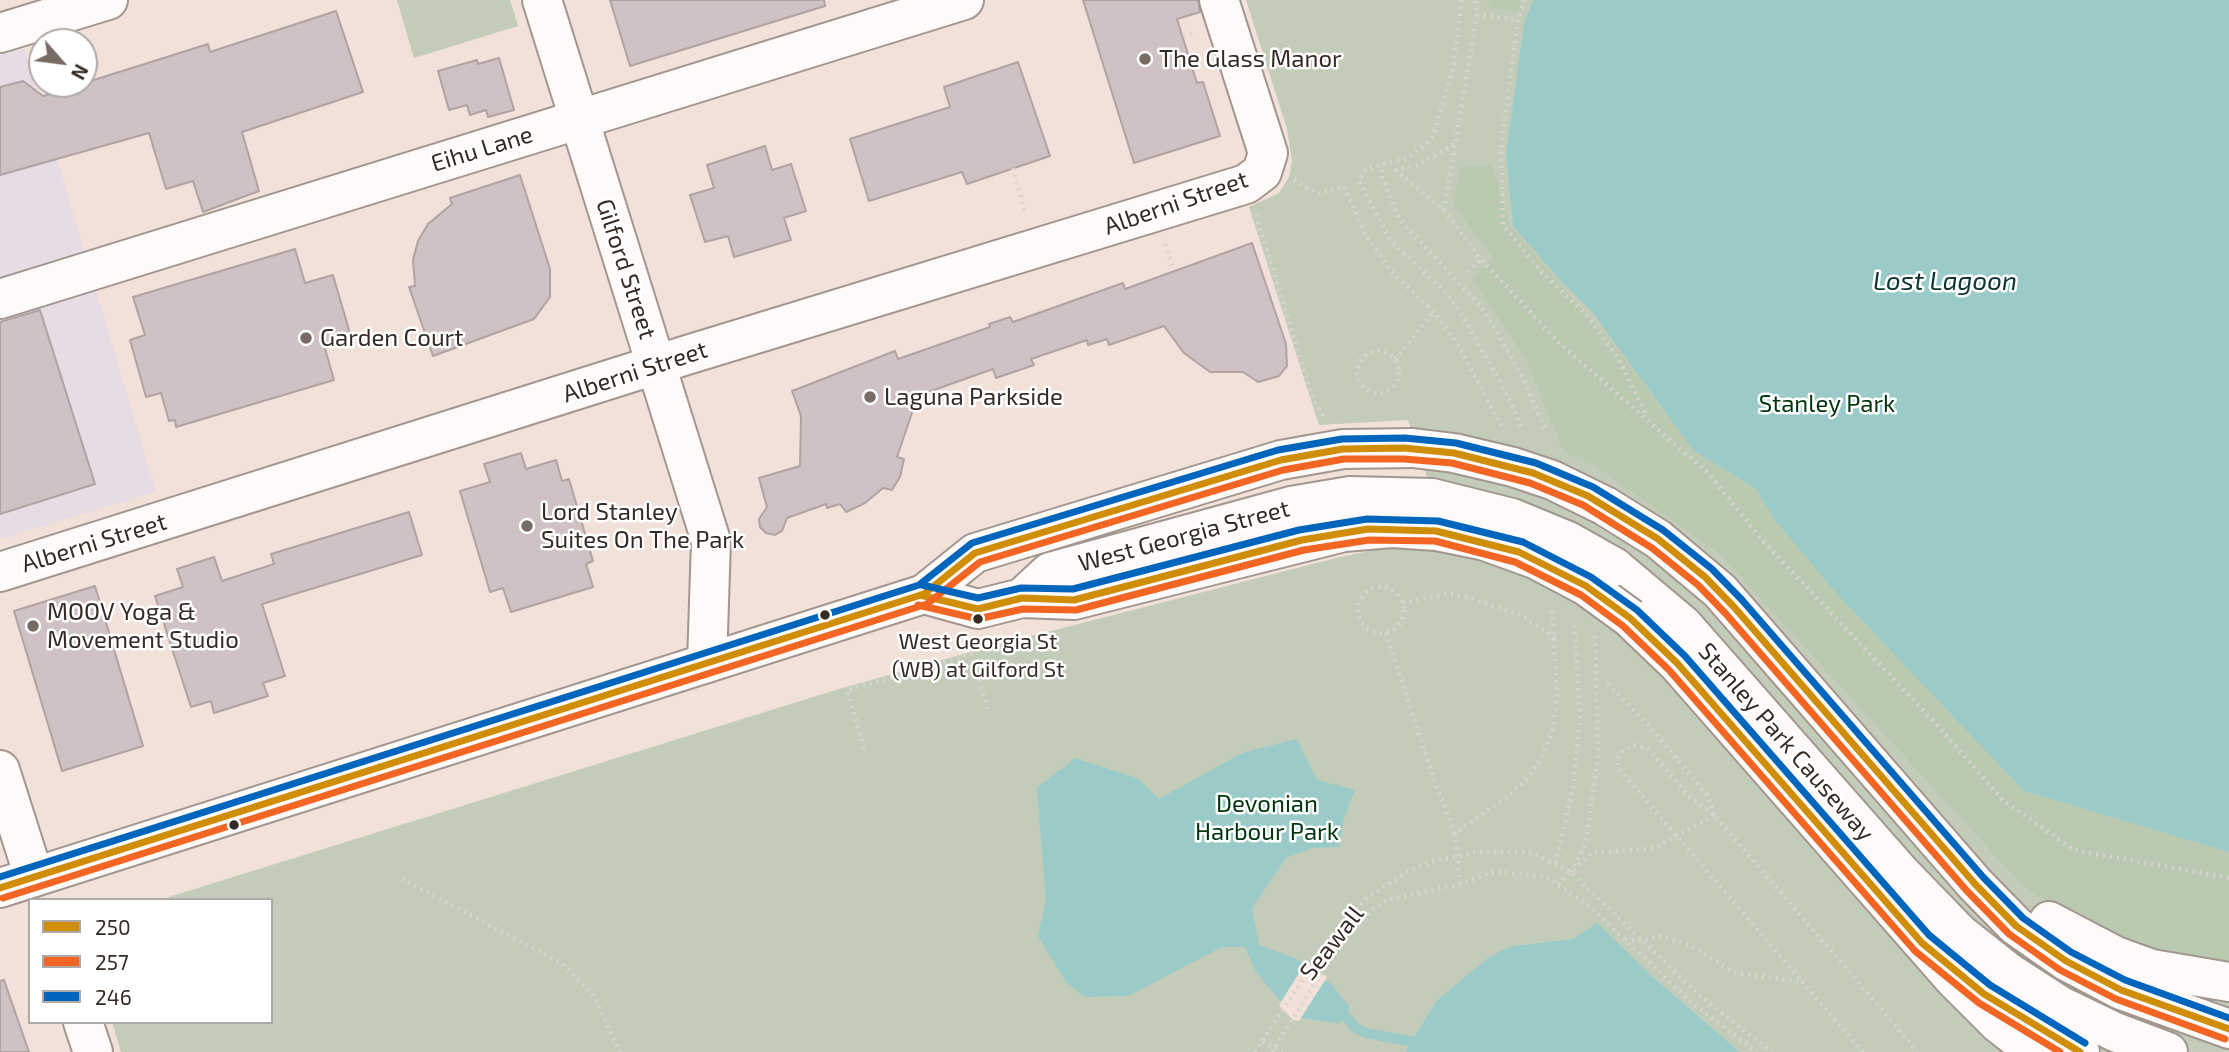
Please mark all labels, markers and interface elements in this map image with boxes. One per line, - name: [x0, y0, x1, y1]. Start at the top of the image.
- north arrow: [28, 28, 98, 98]
- place label: The Glass Manor: [1159, 45, 1342, 73]
- marker: The Glass Manor: [1137, 51, 1153, 67]
- text: N: [67, 61, 94, 84]
- street label: Eihu Lane: [428, 120, 536, 178]
- street label: Alberni Street: [1100, 165, 1252, 241]
- street label: Gilford Street: [590, 195, 662, 343]
- water label: Lost Lagoon: [1873, 265, 2017, 297]
- place label: Garden Court: [320, 324, 463, 352]
- marker: Garden Court: [298, 330, 314, 346]
- street label: Alberni Street: [559, 335, 711, 409]
- place label: Laguna Parkside: [884, 383, 1063, 411]
- marker: Laguna Parkside: [862, 389, 878, 405]
- park label: Stanley Park: [1759, 390, 1895, 418]
- street label: West Georgia Street: [1075, 494, 1293, 578]
- place label: Lord Stanley Suites On The Park: [541, 498, 744, 554]
- street label: Alberni Street: [18, 507, 170, 579]
- marker: Lord Stanley Suites On The Park: [519, 518, 535, 534]
- place label: MOOV Yoga & Movement Studio: [47, 598, 239, 654]
- unlabelled marker: [818, 608, 832, 622]
- marker: West Georgia St (WB) at Gilford St: [971, 612, 985, 626]
- marker: MOOV Yoga & Movement Studio: [25, 618, 41, 634]
- place label: West Georgia St (WB) at Gilford St: [892, 629, 1064, 680]
- street label: Stanley Park Causeway: [1692, 637, 1880, 847]
- park label: Devonian Harbour Park: [1195, 790, 1339, 846]
- unlabelled marker: [227, 818, 241, 832]
- legend: [28, 898, 273, 1024]
- street label: Seawall: [1294, 900, 1370, 986]
- text: 250: [95, 914, 131, 939]
- text: 257: [95, 949, 129, 974]
- text: 246: [95, 984, 132, 1009]

